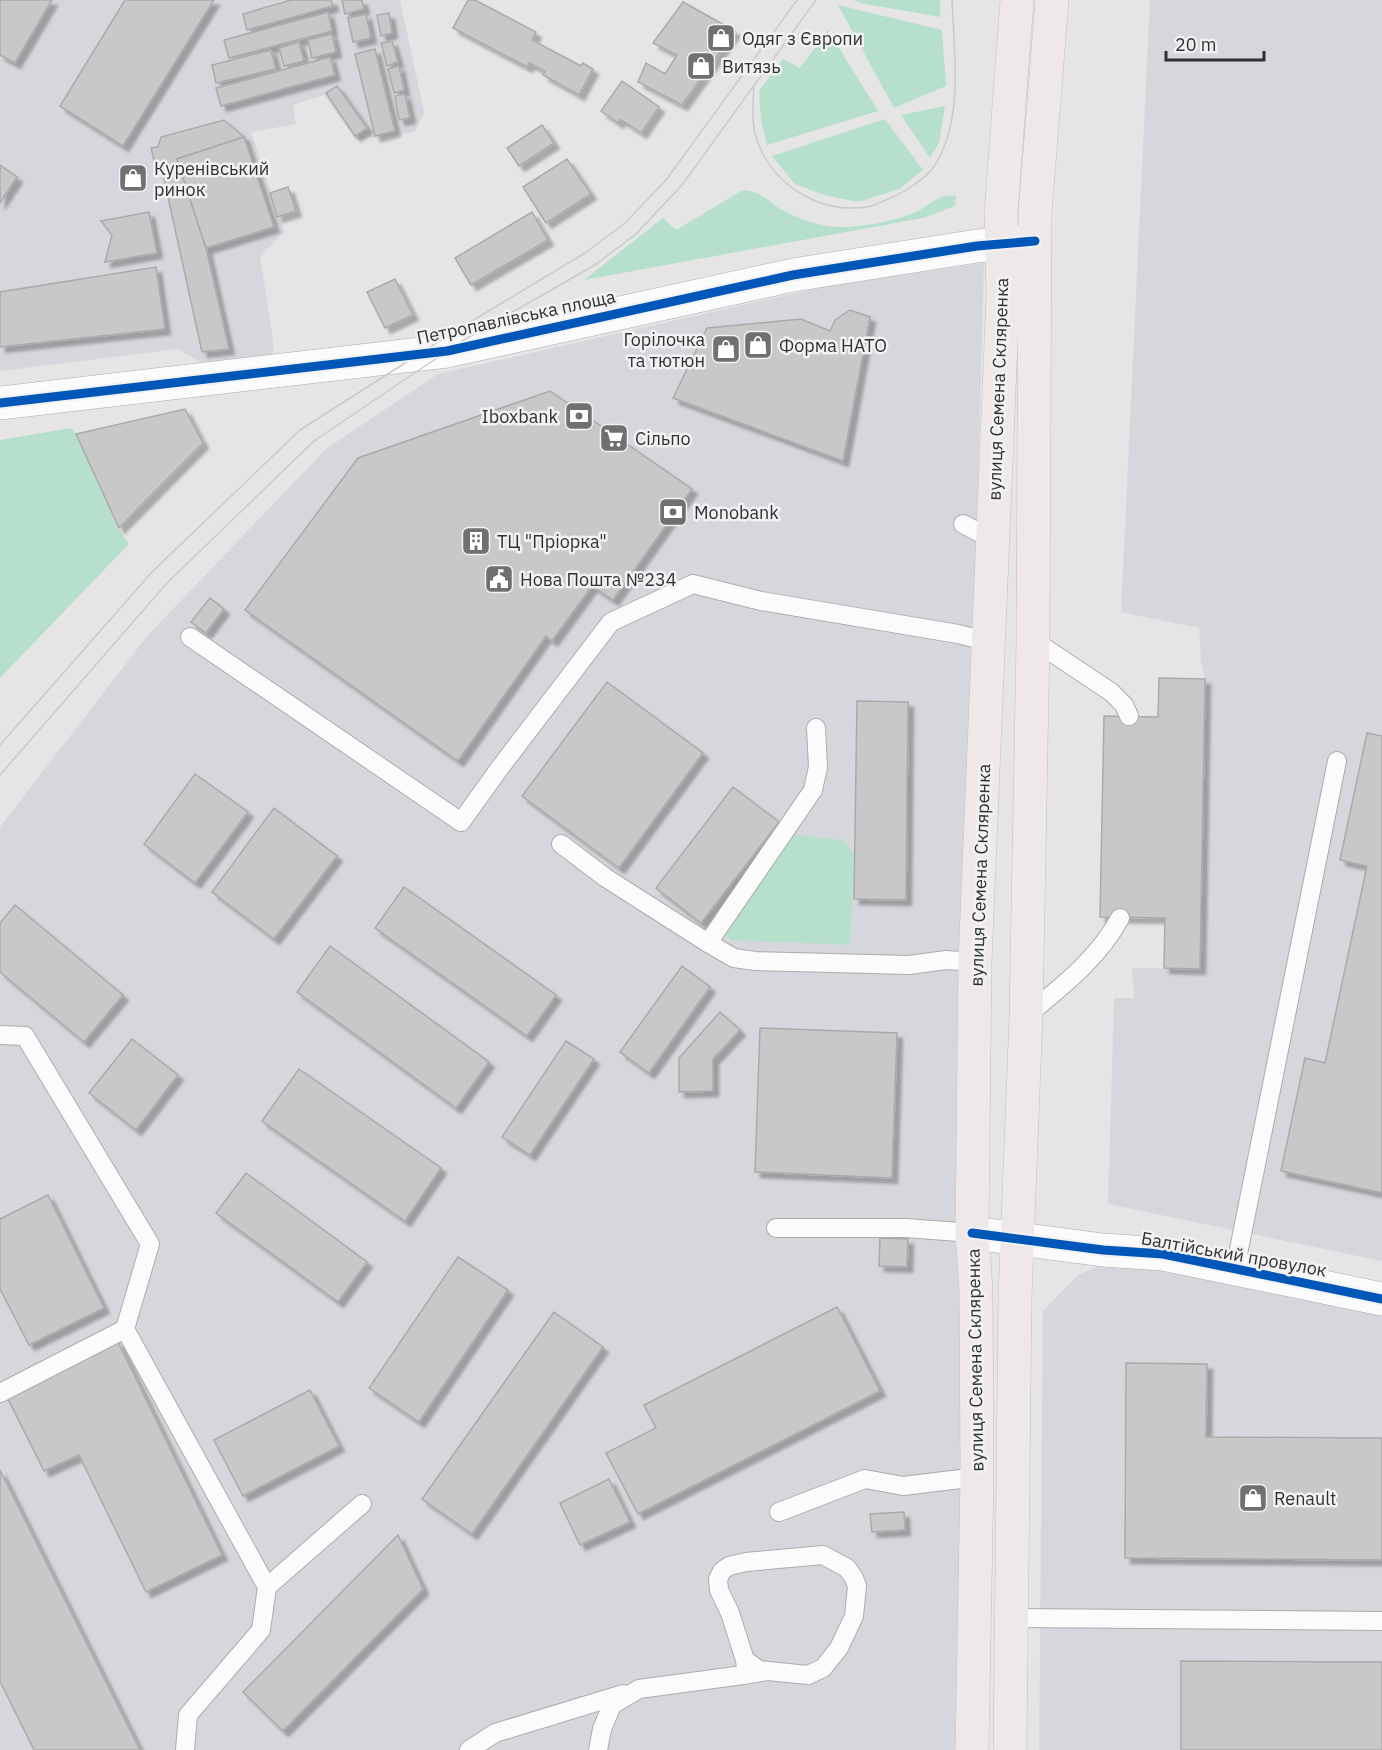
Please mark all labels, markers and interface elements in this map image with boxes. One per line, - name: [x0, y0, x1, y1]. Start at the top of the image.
- shop icon: Одяг з Європи: [705, 22, 737, 54]
- scale bar: [1166, 24, 1264, 62]
- place label: Одяг з Європи: [742, 27, 863, 50]
- text: 20 m: [1175, 33, 1217, 56]
- shop icon: Витязь: [685, 50, 717, 82]
- place label: Витязь: [722, 55, 781, 78]
- place label: Куренівський ринок: [154, 157, 269, 201]
- shop icon: Куренівський ринок: [117, 162, 149, 194]
- street label: вулиця Семена Скляренка: [983, 277, 1013, 501]
- street label: Петропавлівська площа: [414, 285, 618, 349]
- place label: Горілочка та тютюн: [624, 328, 705, 372]
- shop icon: Форма НАТО: [742, 329, 774, 361]
- shop icon: Горілочка та тютюн: [710, 333, 742, 365]
- place label: Форма НАТО: [779, 334, 887, 357]
- bank icon: Iboxbank: [563, 400, 595, 432]
- place label: Iboxbank: [482, 405, 558, 428]
- supermarket icon: Сільпо: [598, 422, 630, 454]
- place label: Сільпо: [635, 427, 691, 450]
- bank icon: Monobank: [657, 496, 689, 528]
- place label: Monobank: [694, 501, 779, 524]
- building icon: ТЦ "Пріорка": [460, 525, 492, 557]
- place label: ТЦ "Пріорка": [497, 530, 607, 553]
- public building icon: Нова Пошта №234: [483, 563, 515, 595]
- place label: Нова Пошта №234: [520, 568, 677, 591]
- street label: вулиця Семена Скляренка: [965, 763, 995, 987]
- street label: Балтійський провулок: [1139, 1226, 1329, 1282]
- street label: вулиця Семена Скляренка: [962, 1248, 988, 1472]
- shop icon: Renault: [1237, 1482, 1269, 1514]
- place label: Renault: [1274, 1487, 1336, 1510]

